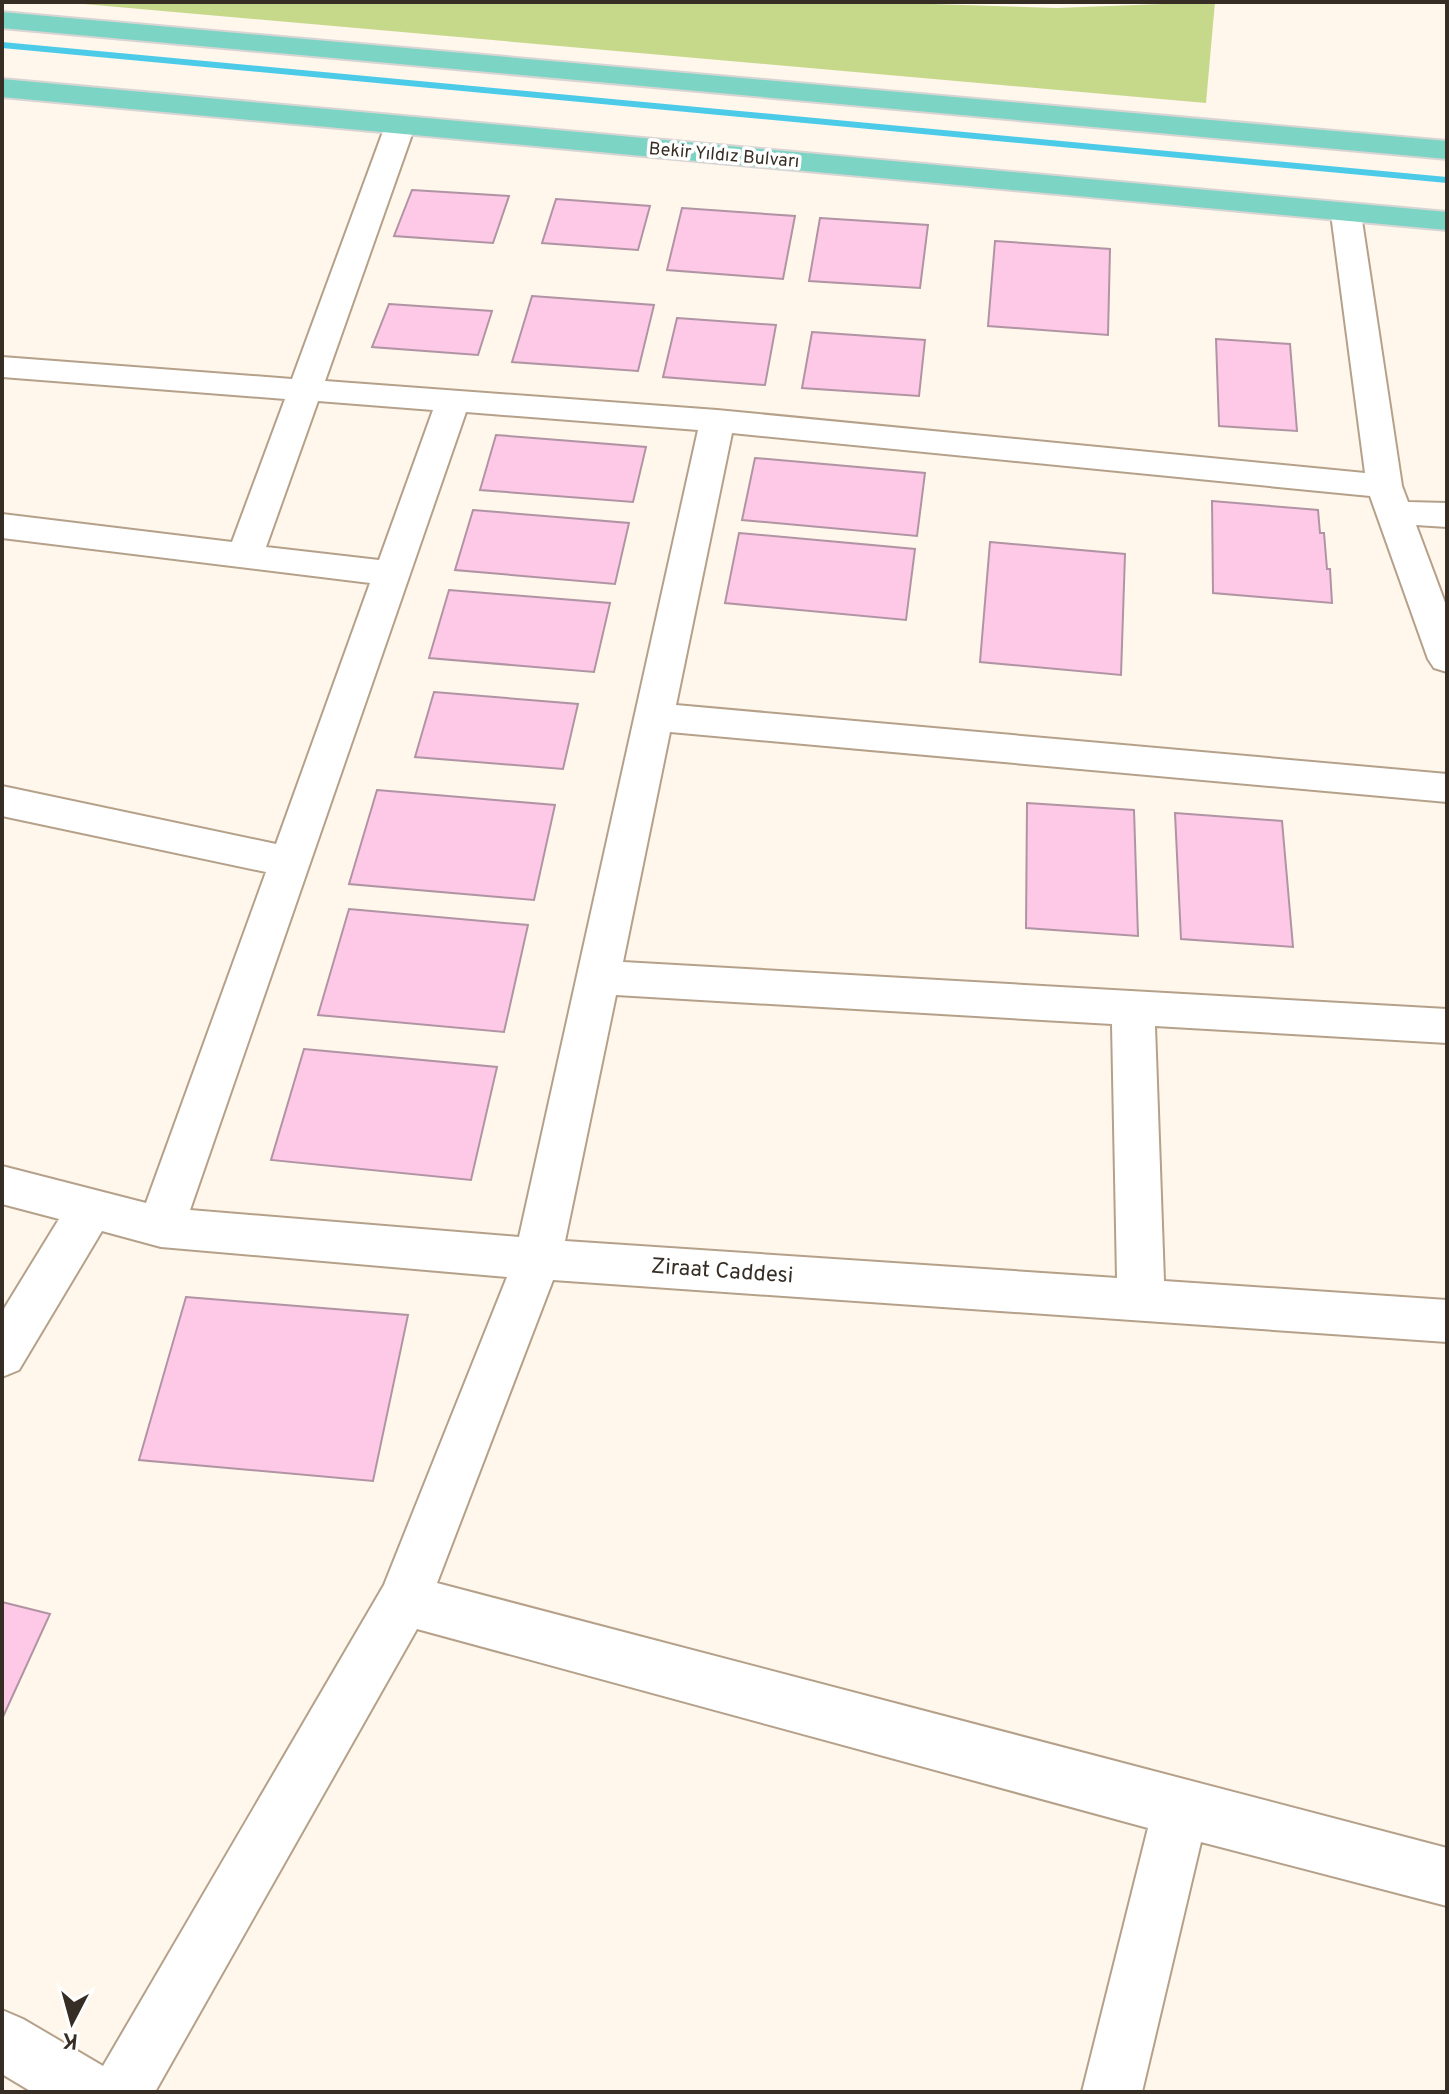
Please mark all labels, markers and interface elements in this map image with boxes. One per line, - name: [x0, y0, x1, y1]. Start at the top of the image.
- street label: Bekir Yıldız Bulvarı: [648, 138, 800, 174]
- street label: Ziraat Caddesi: [650, 1254, 794, 1290]
- north arrow: [32, 1982, 112, 2062]
- text: K: [61, 2025, 79, 2054]

